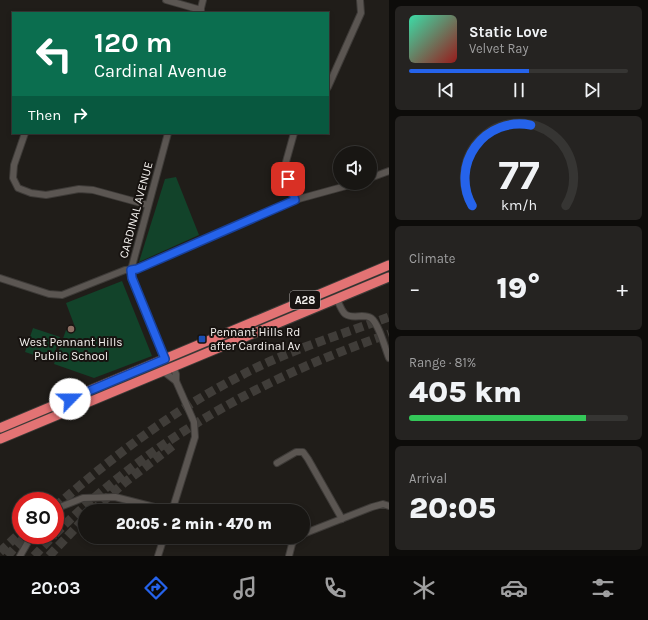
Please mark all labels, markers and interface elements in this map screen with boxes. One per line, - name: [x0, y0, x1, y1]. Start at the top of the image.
- text: Static Love: [469, 23, 547, 41]
- text: 120 m: [94, 26, 172, 59]
- icon: left: [28, 28, 80, 80]
- text: Velvet Ray: [469, 41, 529, 56]
- text: Cardinal Avenue: [94, 60, 227, 82]
- icon: previous: [435, 79, 457, 101]
- icon: pause: [508, 79, 530, 101]
- icon: next: [581, 79, 603, 101]
- icon: right: [69, 104, 91, 126]
- text: Then: [28, 106, 61, 124]
- map controls: [333, 146, 377, 190]
- button: sound: [333, 146, 377, 190]
- text: 77: [498, 151, 539, 199]
- street label: CARDINAL AVENUE: [116, 160, 156, 260]
- pin: [271, 162, 305, 196]
- icon: arrive: [277, 168, 299, 190]
- text: km/h: [500, 197, 537, 214]
- text: Climate: [409, 251, 455, 266]
- text: 19°: [497, 270, 540, 306]
- text: −: [409, 276, 421, 302]
- text: +: [616, 276, 628, 302]
- road number: A28: [290, 291, 320, 309]
- marker: West Pennant Hills Public School: [66, 324, 76, 334]
- place label: Pennant Hills Rd after Cardinal Av: [210, 325, 300, 353]
- marker: Pennant Hills Rd after Cardinal Av: [197, 334, 207, 344]
- place label: West Pennant Hills Public School: [19, 335, 123, 363]
- text: Range · 81%: [409, 355, 476, 370]
- text: 405 km: [409, 374, 522, 410]
- position arrow: [49, 378, 91, 420]
- text: Arrival: [409, 471, 447, 486]
- text: 20:05: [409, 490, 496, 526]
- speed limit sign: 80: [12, 492, 64, 544]
- text: 20:05 · 2 min · 470 m: [116, 515, 272, 533]
- icon: directions: [142, 574, 170, 602]
- icon: music: [231, 574, 259, 602]
- icon: phone: [321, 574, 349, 602]
- icon: climate: [410, 574, 438, 602]
- icon: car: [500, 574, 528, 602]
- icon: filters: [589, 574, 617, 602]
- text: 20:03: [31, 577, 80, 599]

